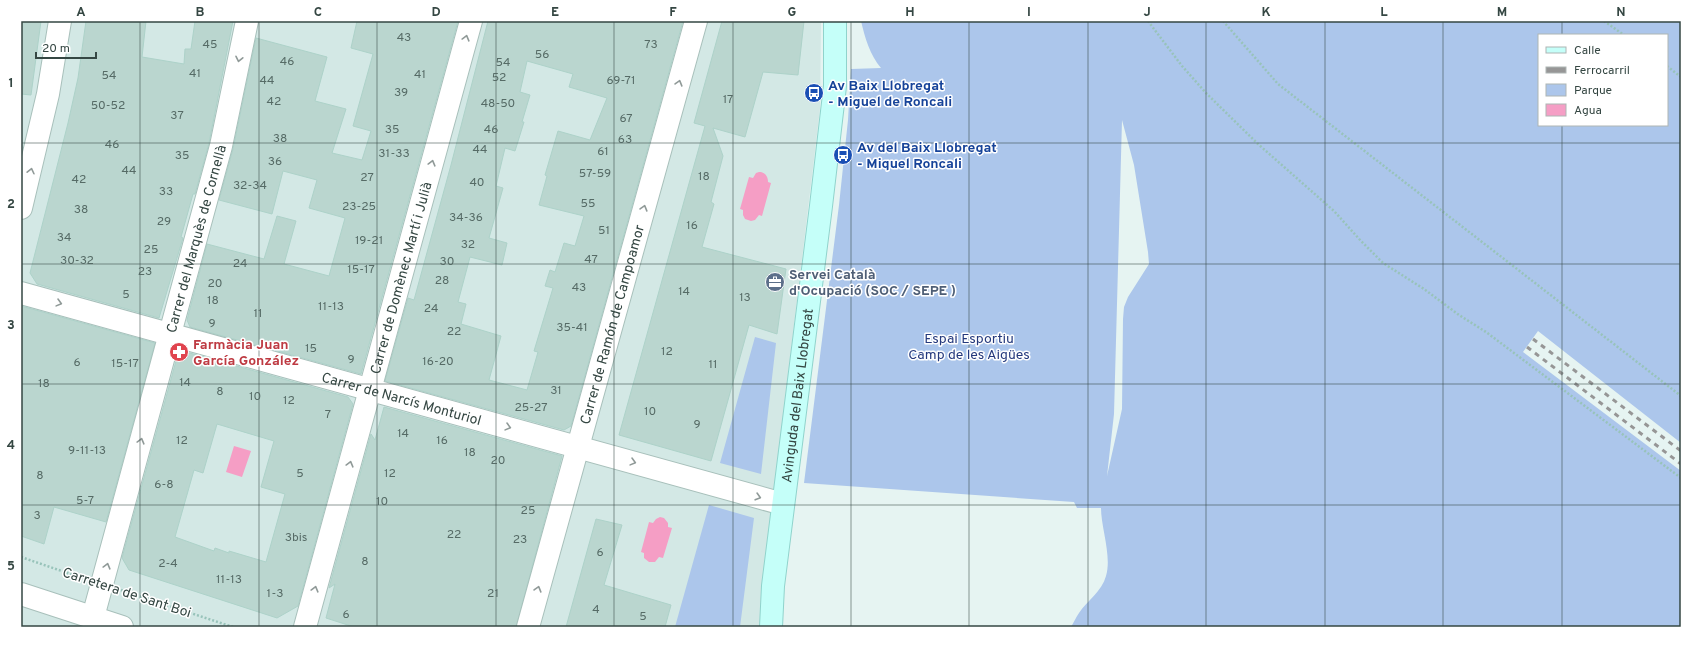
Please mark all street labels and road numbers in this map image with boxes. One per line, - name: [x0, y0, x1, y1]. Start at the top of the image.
- street label: Carrer del Marquès de Cornellà: [164, 143, 231, 335]
- street label: Carrer de Domènec Martí i Julià: [368, 180, 437, 376]
- street label: Carrer de Ramón de Campoamor: [578, 223, 649, 427]
- street label: Avinguda del Baix Llobregat: [779, 308, 818, 484]
- street label: Carrer de Narcís Monturiol: [320, 370, 483, 430]
- street label: Carretera de Sant Boi: [60, 565, 193, 622]

